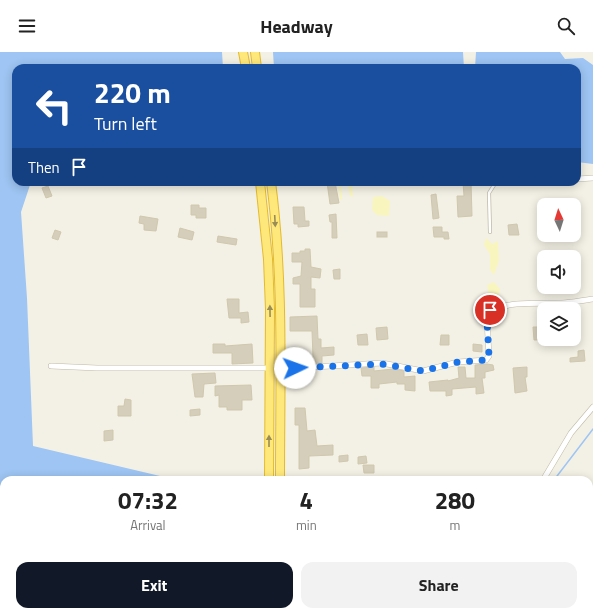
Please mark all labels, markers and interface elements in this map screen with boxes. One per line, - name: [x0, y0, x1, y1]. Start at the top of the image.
- text: Headway: [260, 13, 333, 40]
- icon: menu: [16, 15, 38, 37]
- icon: search: [555, 15, 577, 37]
- text: 220 m: [94, 71, 171, 114]
- icon: left: [28, 80, 80, 132]
- text: Turn left: [94, 110, 157, 137]
- text: Then: [28, 156, 60, 179]
- icon: arrive: [68, 156, 90, 178]
- north arrow: [537, 198, 581, 242]
- map controls: [537, 198, 581, 346]
- one-way arrow: [272, 215, 279, 227]
- button: sound: [537, 250, 581, 294]
- pin: [473, 293, 507, 327]
- icon: arrive: [479, 299, 501, 321]
- button: layers: [537, 302, 581, 346]
- one-way arrow: [267, 304, 273, 317]
- position arrow: [274, 347, 316, 389]
- one-way arrow: [266, 435, 273, 447]
- text: 07:32: [118, 482, 178, 518]
- text: 4: [300, 482, 313, 518]
- text: 280: [435, 482, 475, 518]
- text: Arrival: [130, 515, 166, 535]
- text: min: [296, 515, 317, 535]
- text: m: [449, 515, 460, 535]
- button: Exit: [16, 562, 293, 608]
- button: Share: [301, 562, 577, 608]

